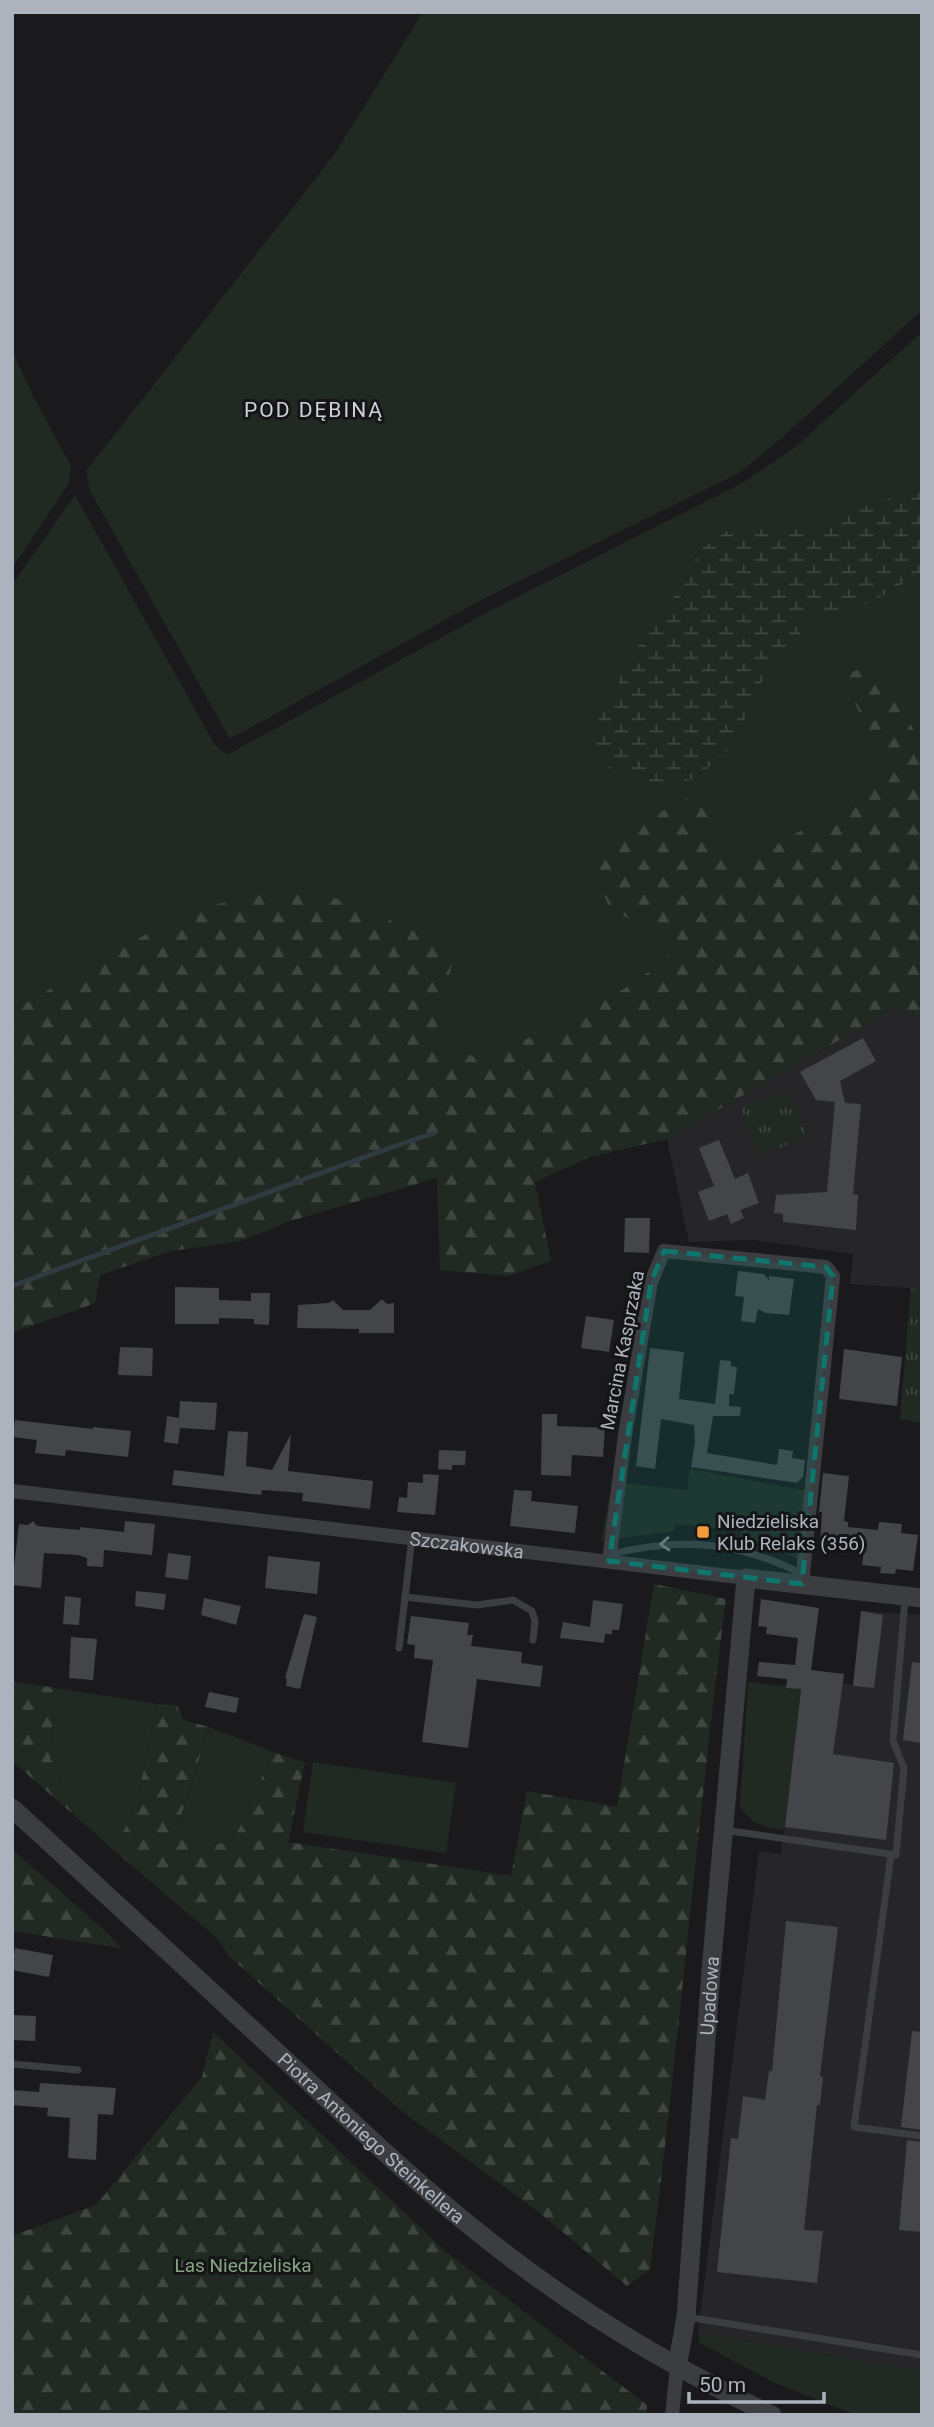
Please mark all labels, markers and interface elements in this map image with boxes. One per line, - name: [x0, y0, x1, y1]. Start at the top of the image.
- district label: POD DĘBINĄ: [244, 398, 384, 422]
- street label: Marcina Kasprzaka: [596, 1268, 649, 1432]
- place label: Niedzieliska Klub Relaks (356): [717, 1510, 865, 1555]
- marker: Niedzieliska Klub Relaks (356): [695, 1524, 711, 1540]
- street label: Szczakowska: [408, 1527, 525, 1564]
- one-way arrow: [660, 1536, 671, 1551]
- street label: Upadowa: [695, 1955, 724, 2036]
- street label: Piotra Antoniego Steinkellera: [273, 2048, 469, 2229]
- park label: Las Niedzieliska: [174, 2254, 312, 2277]
- scale bar: [689, 2360, 824, 2404]
- text: 50 m: [699, 2373, 746, 2397]

